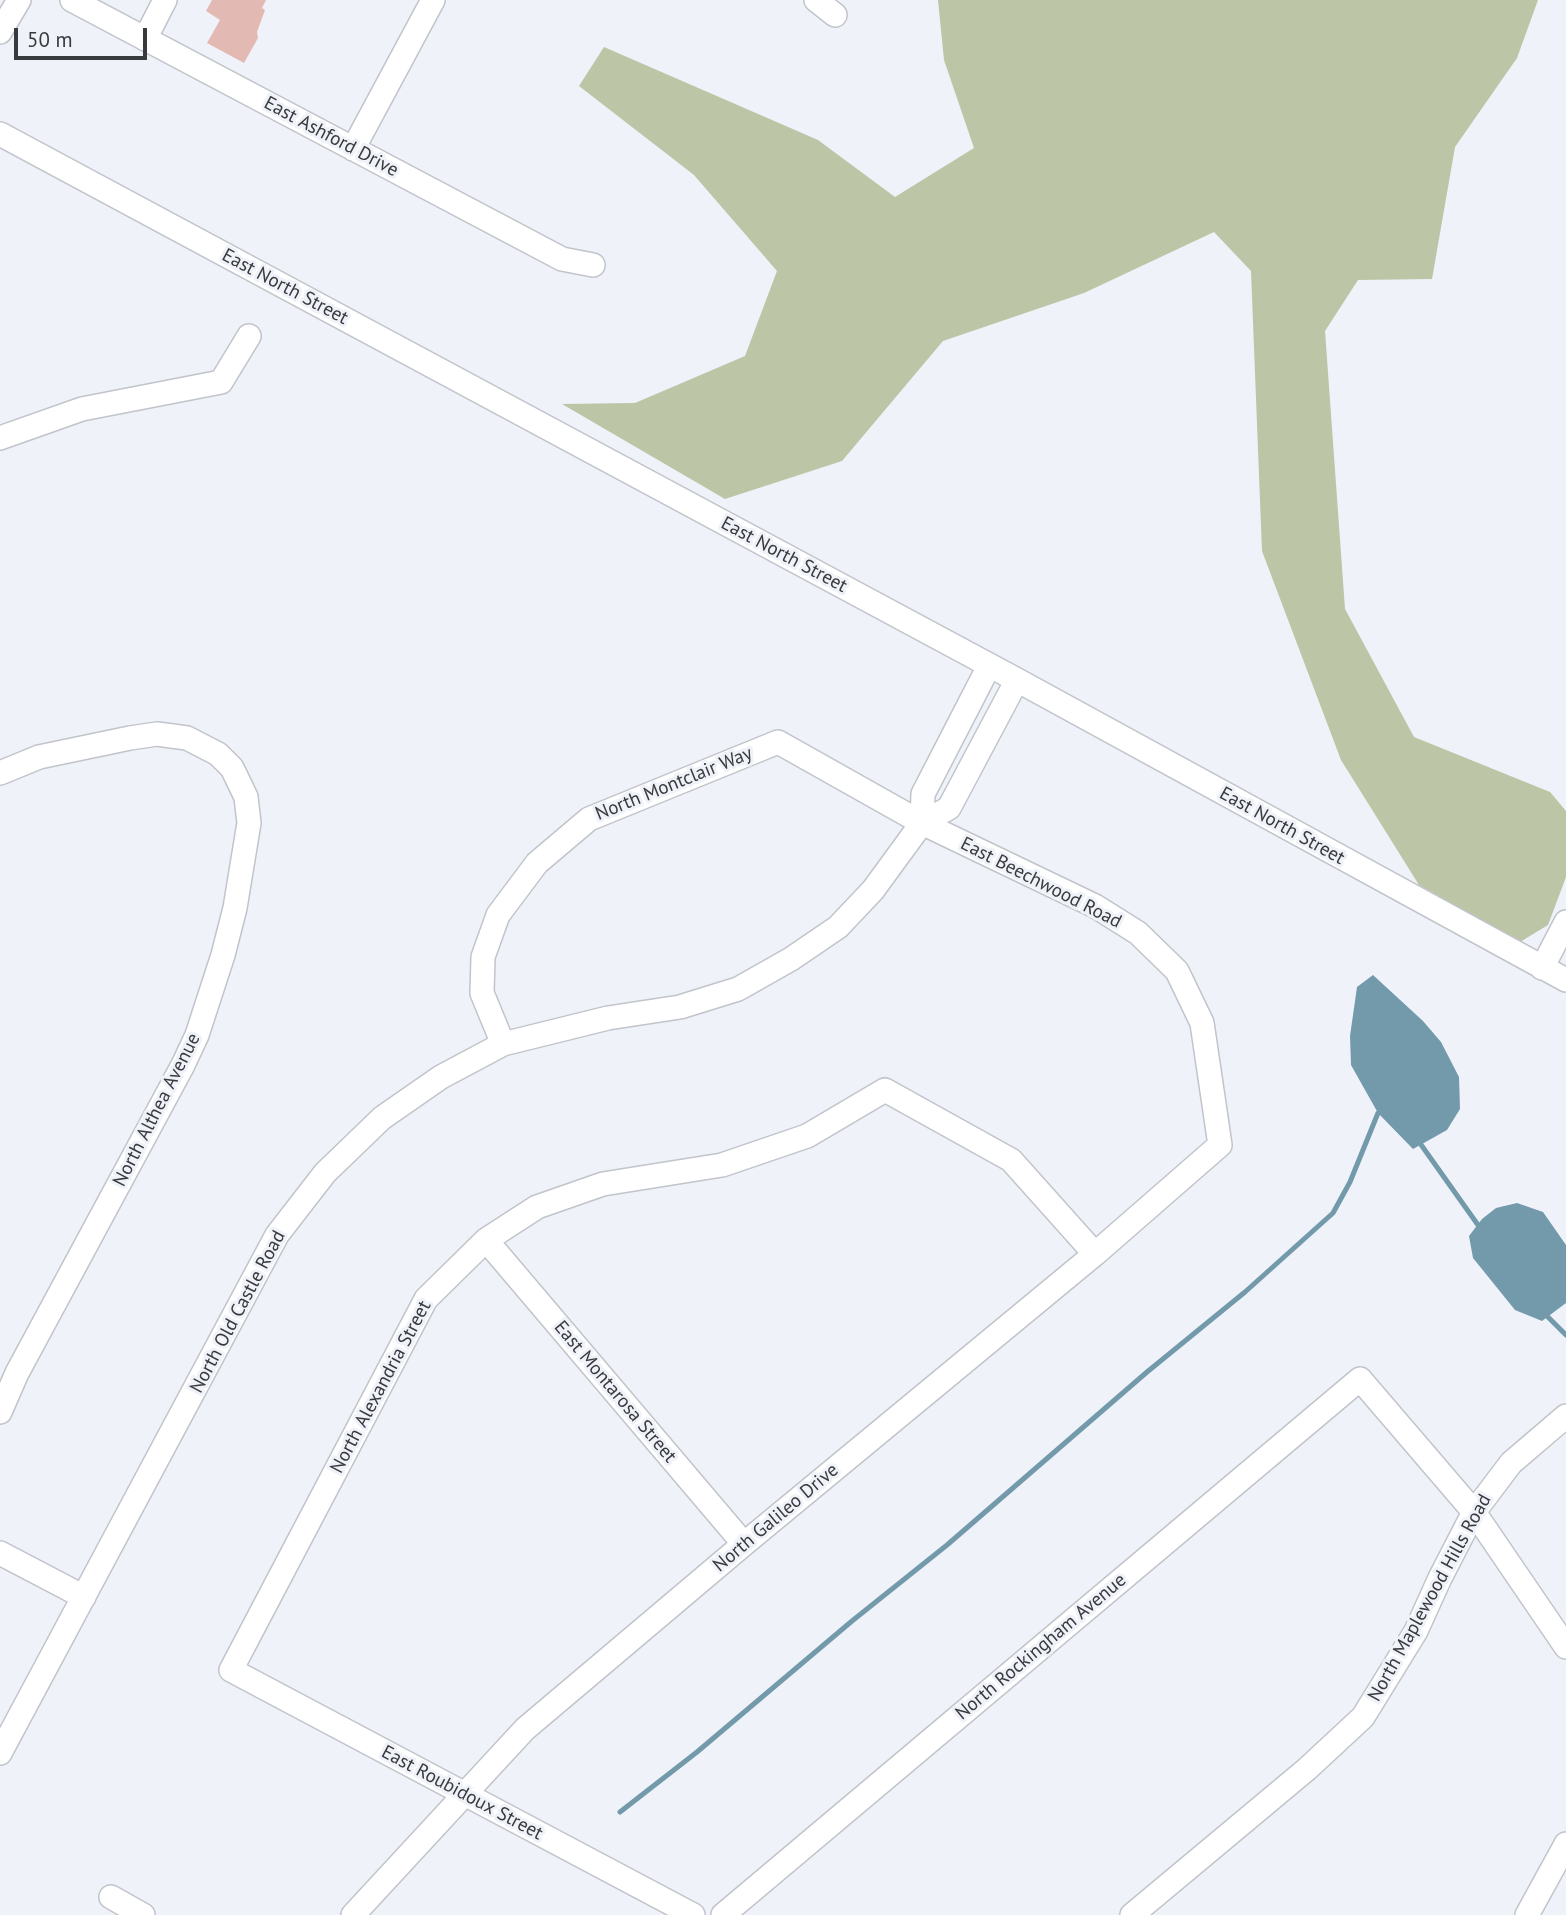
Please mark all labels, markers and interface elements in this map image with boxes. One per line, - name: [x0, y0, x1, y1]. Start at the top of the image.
- scale bar: [18, 14, 150, 58]
- text: 50 m: [27, 26, 73, 53]
- street label: East Ashford Drive: [260, 92, 402, 182]
- street label: East North Street: [218, 244, 352, 330]
- street label: East North Street: [717, 512, 851, 598]
- street label: North Montclair Way: [592, 742, 756, 826]
- street label: East North Street: [1215, 782, 1349, 870]
- street label: East Beechwood Road: [957, 833, 1125, 933]
- street label: North Althea Avenue: [109, 1030, 205, 1190]
- street label: North Old Castle Road: [186, 1227, 290, 1397]
- street label: North Alexandria Street: [326, 1297, 436, 1477]
- street label: East Montarosa Street: [549, 1316, 681, 1468]
- street label: North Galileo Drive: [709, 1459, 843, 1577]
- street label: North Maplewood Hills Road: [1363, 1490, 1497, 1706]
- street label: North Rockingham Avenue: [951, 1569, 1131, 1725]
- street label: East Roubidoux Street: [377, 1741, 547, 1845]

